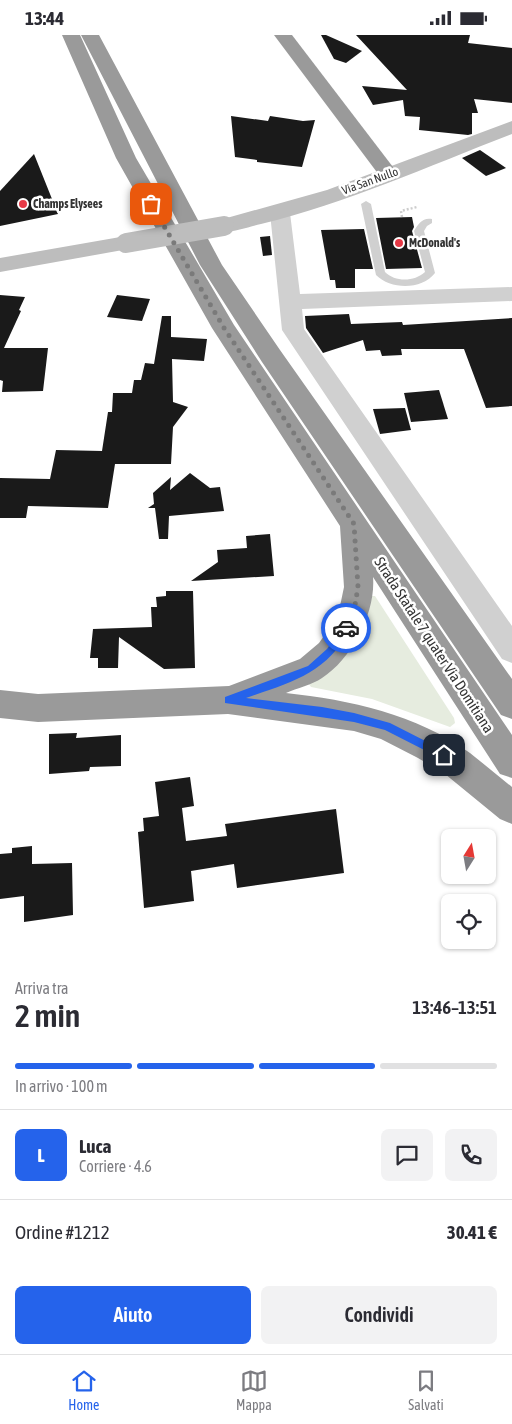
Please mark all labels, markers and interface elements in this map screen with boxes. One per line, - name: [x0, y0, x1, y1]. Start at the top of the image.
- text: 13:44: [25, 7, 64, 29]
- street label: Via San Nullo: [340, 164, 400, 198]
- pin: [130, 183, 172, 225]
- icon: bag: [137, 190, 165, 218]
- place label: Champs Elysees: [33, 197, 103, 211]
- marker: Champs Elysees: [17, 198, 29, 210]
- place label: McDonald's: [409, 236, 461, 250]
- marker: McDonald's: [393, 237, 405, 249]
- street label: Strada Statale 7 quater Via Domitiana: [371, 554, 498, 736]
- courier: [321, 603, 371, 653]
- icon: car: [332, 614, 360, 642]
- pin: [423, 734, 465, 776]
- icon: home: [430, 741, 458, 769]
- north arrow: [441, 829, 496, 884]
- map controls: [441, 829, 496, 949]
- button: locate: [441, 894, 496, 949]
- text: Arriva tra: [15, 979, 68, 997]
- text: 13:46–13:51: [412, 996, 497, 1018]
- text: 2 min: [15, 997, 80, 1034]
- text: In arrivo · 100 m: [15, 1077, 108, 1095]
- button: chat: [381, 1129, 433, 1181]
- button: phone: [445, 1129, 497, 1181]
- text: Luca: [79, 1135, 111, 1157]
- text: L: [37, 1144, 45, 1166]
- text: Corriere · 4.6: [79, 1157, 152, 1175]
- text: Ordine #1212: [15, 1221, 110, 1243]
- text: 30.41 €: [447, 1221, 497, 1243]
- button: Aiuto: [15, 1286, 251, 1344]
- button: Condividi: [261, 1286, 497, 1344]
- tab: Home: [68, 1367, 99, 1413]
- tab: Mappa: [236, 1367, 272, 1413]
- tab: Salvati: [408, 1367, 444, 1413]

